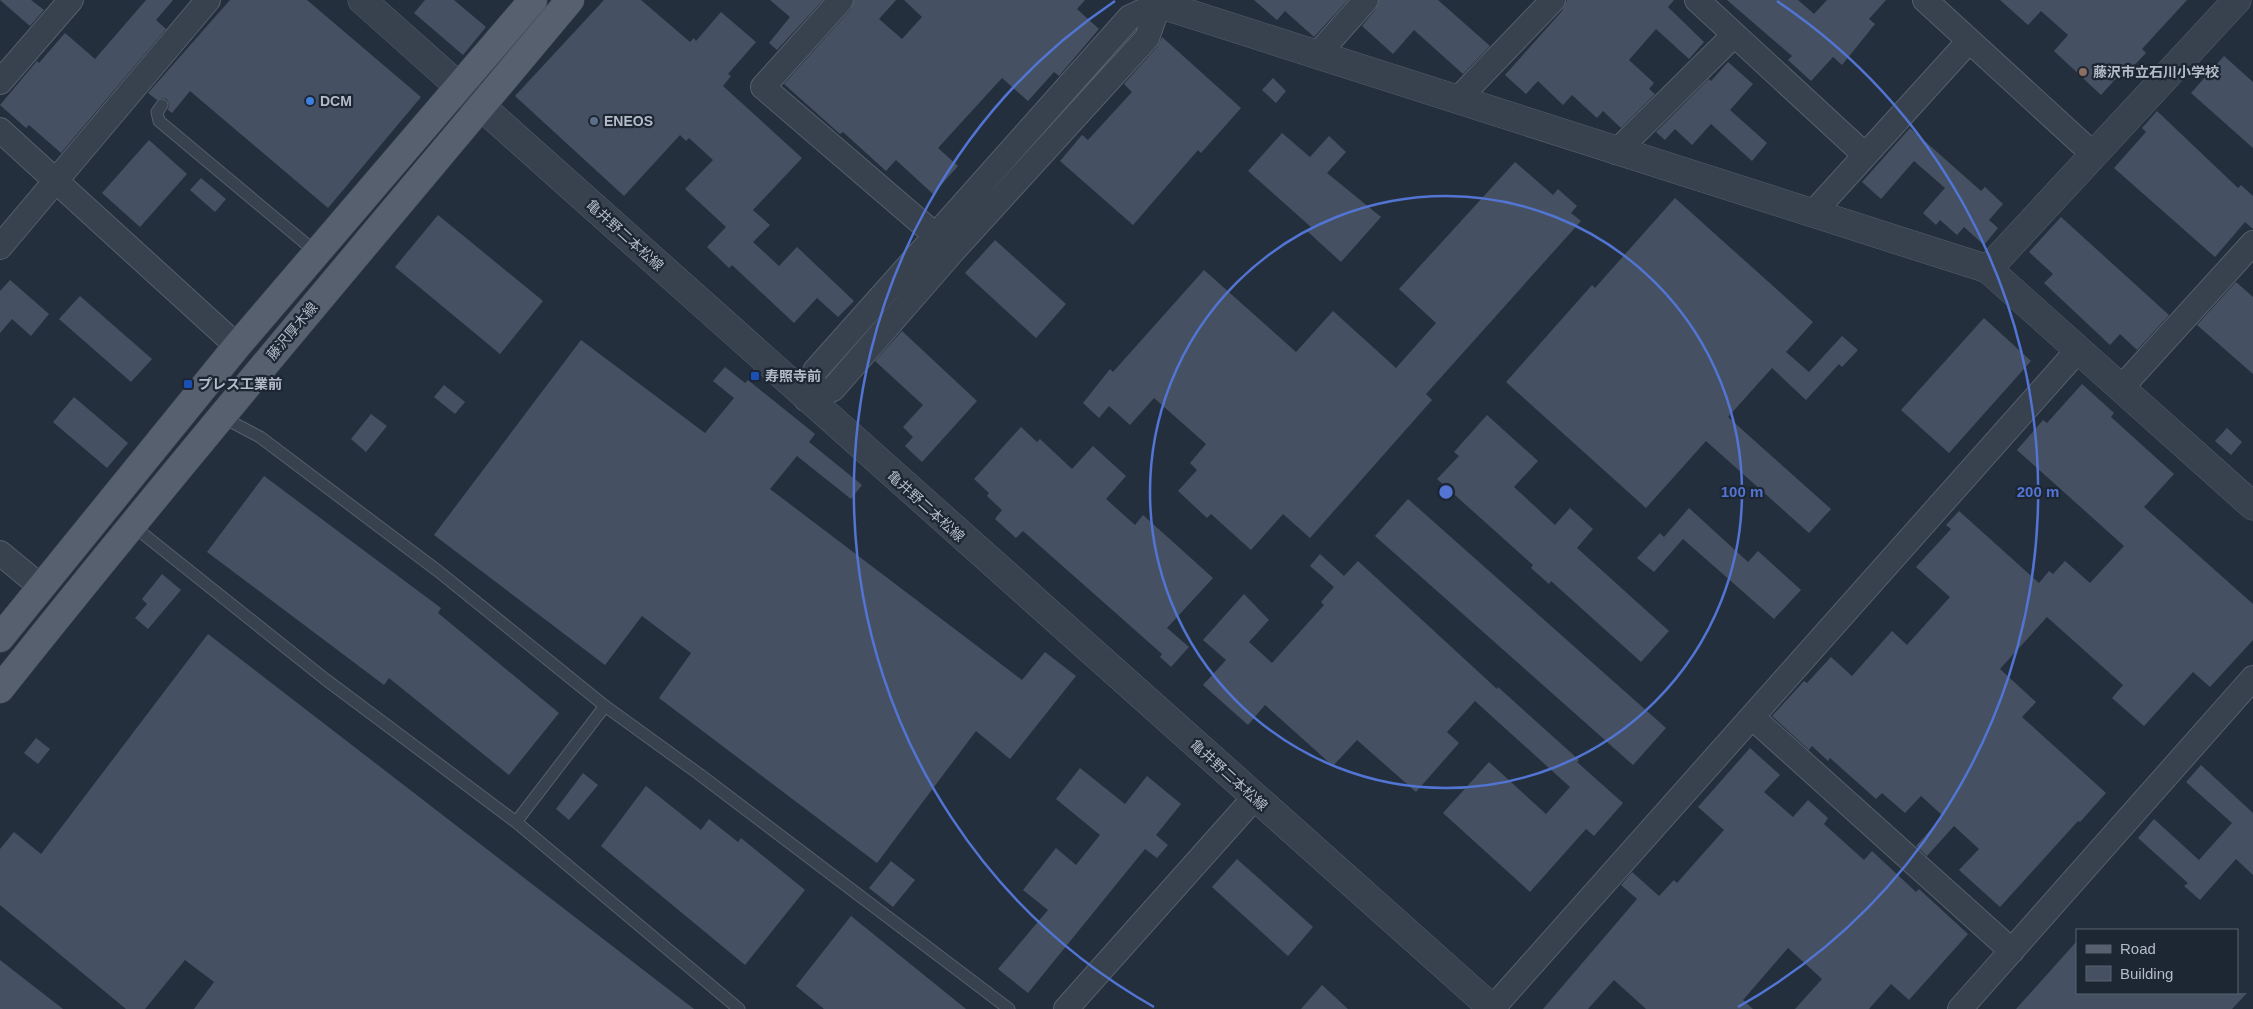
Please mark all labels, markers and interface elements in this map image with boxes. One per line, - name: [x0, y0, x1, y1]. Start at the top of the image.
- place label: 藤沢市立石川小学校: [2093, 64, 2219, 80]
- marker: 藤沢市立石川小学校: [2077, 66, 2089, 78]
- place label: DCM: [320, 93, 352, 109]
- marker: DCM: [304, 95, 316, 107]
- place label: ENEOS: [604, 113, 653, 129]
- marker: ENEOS: [588, 115, 600, 127]
- street label: 亀井野二本松線: [583, 196, 667, 274]
- street label: 藤沢厚木線: [263, 299, 321, 363]
- place label: 寿照寺前: [765, 368, 821, 384]
- marker: 寿照寺前: [749, 370, 761, 382]
- place label: プレス工業前: [198, 376, 282, 392]
- marker: プレス工業前: [182, 378, 194, 390]
- street label: 亀井野二本松線: [884, 467, 968, 545]
- centre of rings: [1437, 483, 1455, 501]
- text: 100 m: [1721, 483, 1763, 500]
- text: 200 m: [2017, 483, 2059, 500]
- street label: 亀井野二本松線: [1187, 736, 1271, 814]
- legend: [2076, 929, 2238, 994]
- text: Road: [2120, 940, 2156, 957]
- text: Building: [2120, 965, 2173, 982]

